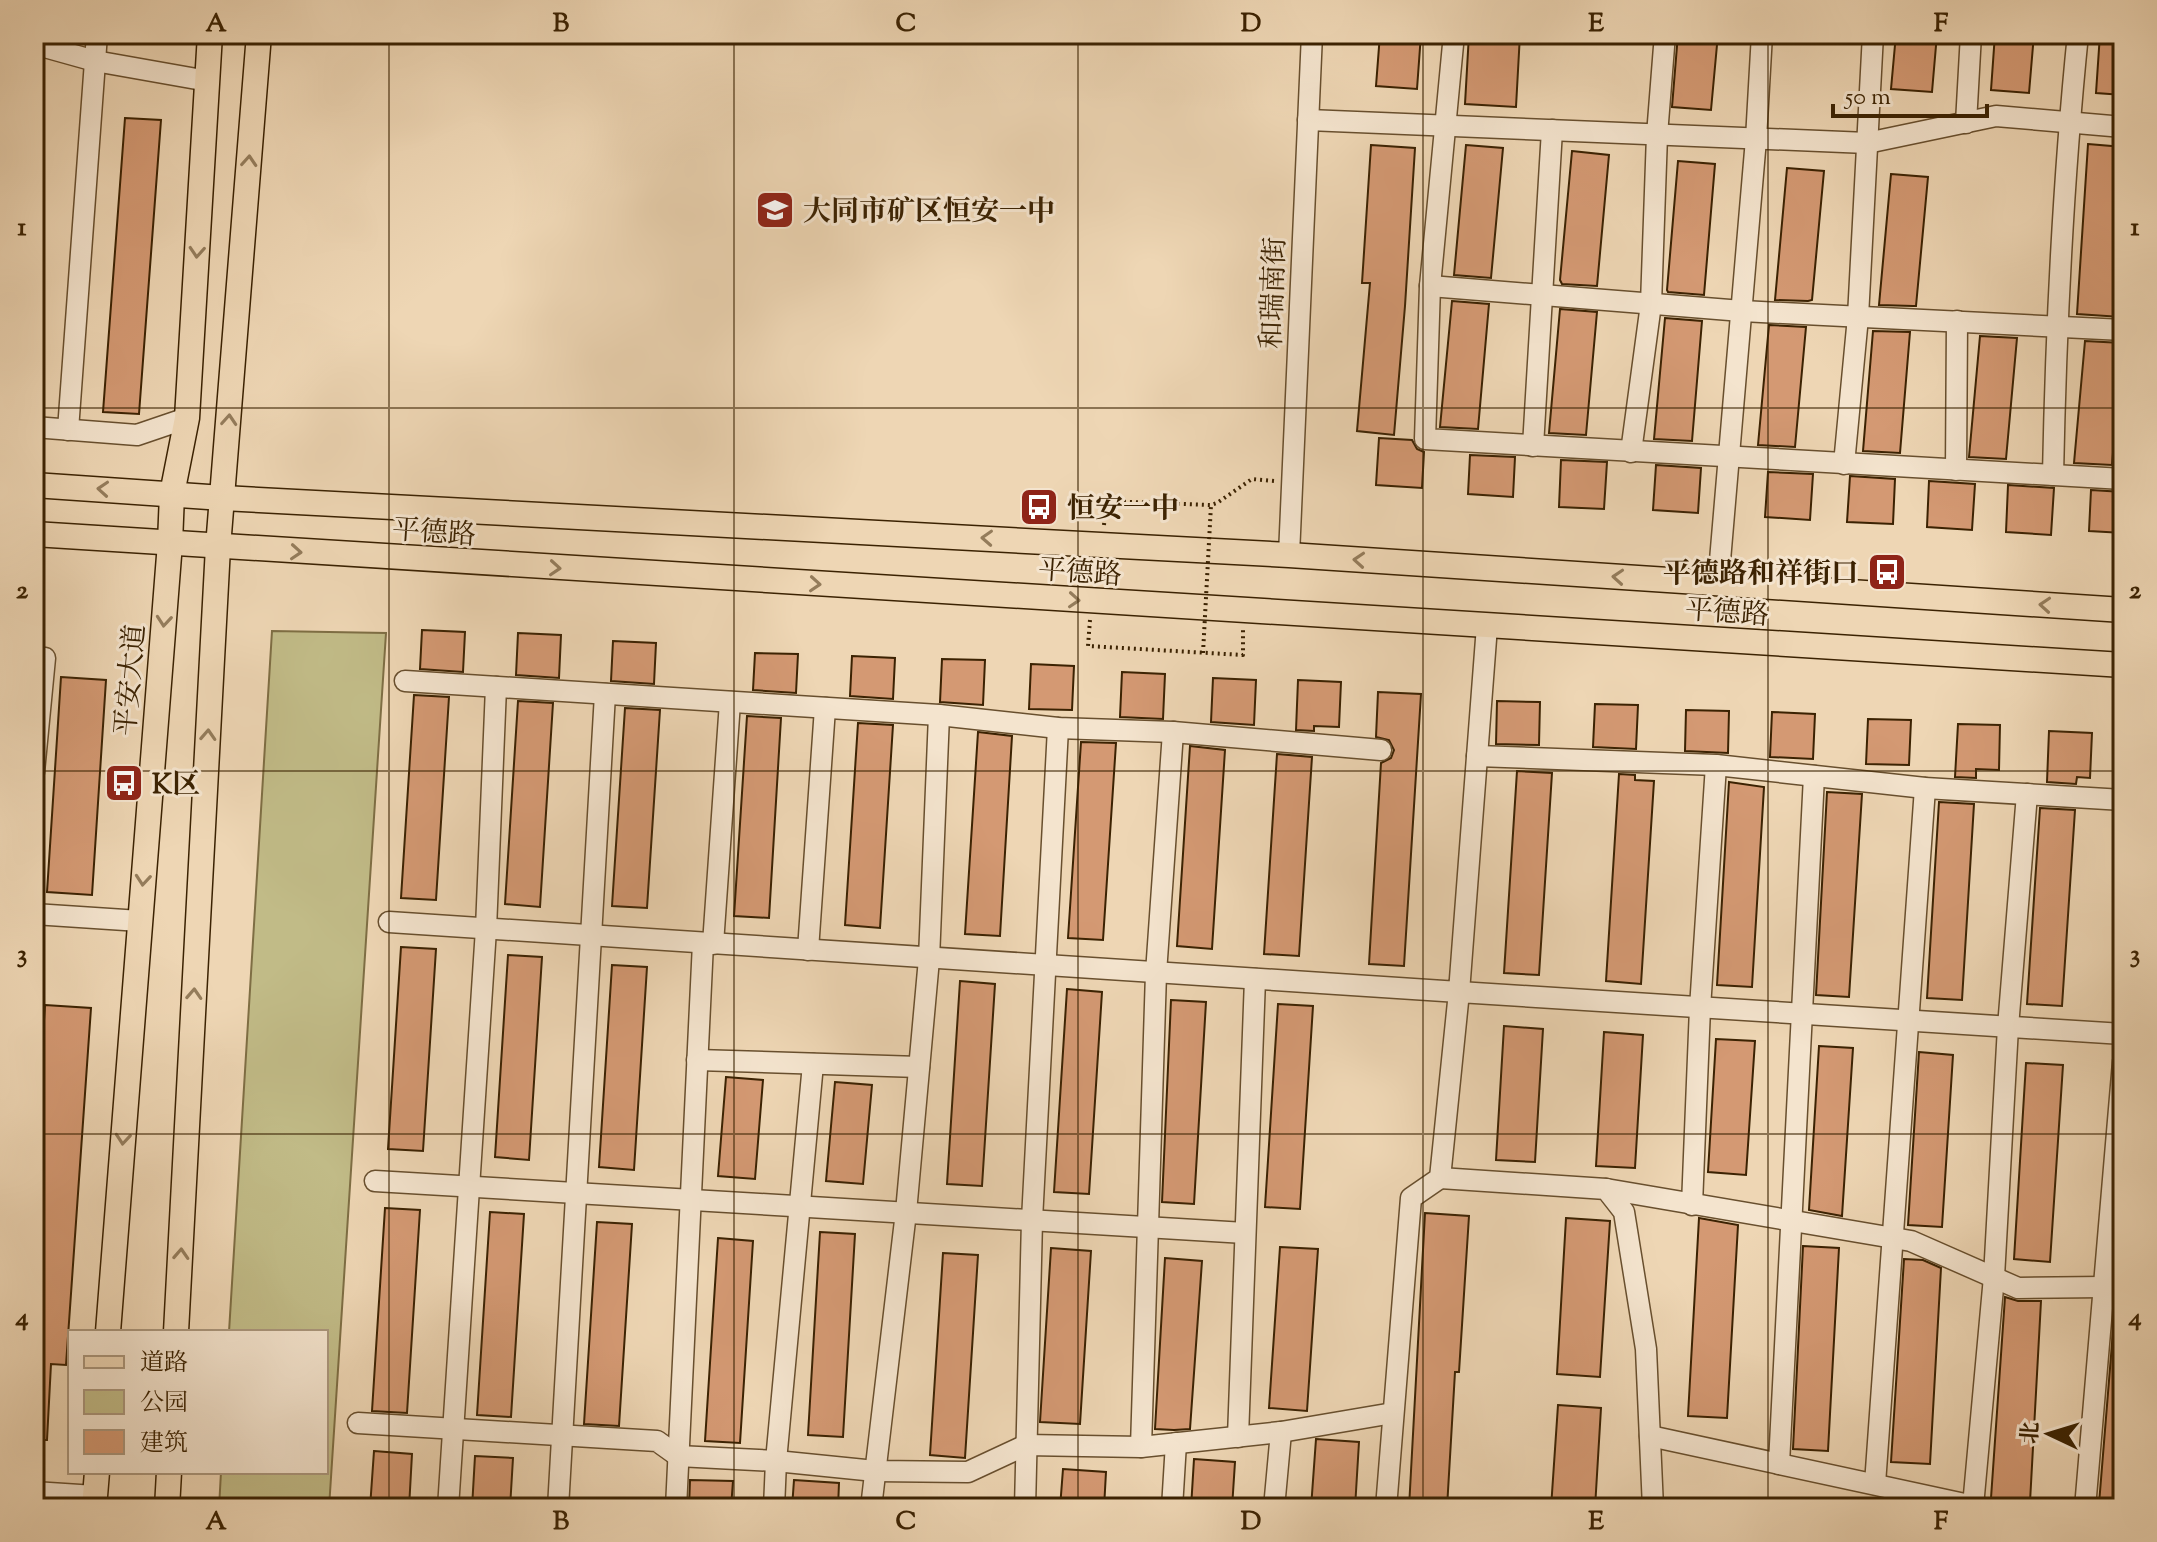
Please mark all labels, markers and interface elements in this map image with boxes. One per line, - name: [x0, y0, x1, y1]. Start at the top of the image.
- text: A: [205, 6, 227, 43]
- text: B: [553, 6, 570, 43]
- text: C: [896, 6, 916, 43]
- text: D: [1241, 6, 1261, 43]
- text: E: [1588, 6, 1604, 43]
- text: F: [1934, 6, 1949, 43]
- scale bar: [1833, 68, 1987, 118]
- text: 50 m: [1843, 81, 1891, 115]
- one-way arrow: [240, 154, 257, 167]
- school or university icon: 大同市矿区恒安一中: [754, 189, 796, 231]
- place label: 大同市矿区恒安一中: [803, 193, 1055, 233]
- text: 1: [18, 210, 27, 247]
- text: 1: [2131, 210, 2140, 247]
- street label: 和瑞南街: [1253, 236, 1297, 350]
- one-way arrow: [189, 246, 206, 259]
- one-way arrow: [220, 413, 237, 426]
- one-way arrow: [96, 481, 109, 498]
- bus stop icon: 恒安一中: [1018, 486, 1060, 528]
- place label: 恒安一中: [1067, 490, 1179, 530]
- street label: 平德路: [390, 511, 477, 557]
- one-way arrow: [980, 530, 993, 547]
- one-way arrow: [290, 543, 303, 560]
- street label: 平德路: [1036, 551, 1123, 597]
- bus stop icon: 平德路和祥街口: [1866, 551, 1908, 593]
- one-way arrow: [1352, 552, 1365, 569]
- place label: 平德路和祥街口: [1663, 555, 1859, 595]
- one-way arrow: [549, 559, 562, 576]
- one-way arrow: [1611, 569, 1624, 586]
- text: 2: [16, 573, 29, 610]
- text: 2: [2129, 573, 2142, 610]
- one-way arrow: [809, 575, 822, 592]
- street label: 平德路: [1683, 591, 1770, 637]
- one-way arrow: [1068, 592, 1081, 609]
- one-way arrow: [2038, 597, 2051, 614]
- one-way arrow: [156, 615, 173, 628]
- street label: 平安大道: [107, 623, 157, 738]
- one-way arrow: [199, 728, 216, 741]
- bus stop icon: K区: [103, 762, 145, 804]
- place label: K区: [152, 766, 200, 806]
- one-way arrow: [135, 874, 152, 887]
- text: 3: [17, 937, 27, 974]
- text: 3: [2130, 937, 2140, 974]
- one-way arrow: [186, 987, 203, 1000]
- one-way arrow: [115, 1133, 132, 1146]
- one-way arrow: [172, 1247, 189, 1260]
- text: 4: [14, 1300, 29, 1337]
- text: 4: [2127, 1300, 2142, 1337]
- legend: [68, 1330, 328, 1474]
- text: 道路: [140, 1347, 188, 1381]
- text: 公园: [140, 1387, 188, 1421]
- north arrow: [2009, 1394, 2089, 1474]
- text: 北: [2015, 1421, 2049, 1445]
- text: 建筑: [140, 1427, 188, 1461]
- text: A: [205, 1504, 227, 1541]
- text: B: [553, 1504, 570, 1541]
- text: C: [896, 1504, 916, 1541]
- text: D: [1241, 1504, 1261, 1541]
- text: E: [1588, 1504, 1604, 1541]
- text: F: [1934, 1504, 1949, 1541]

